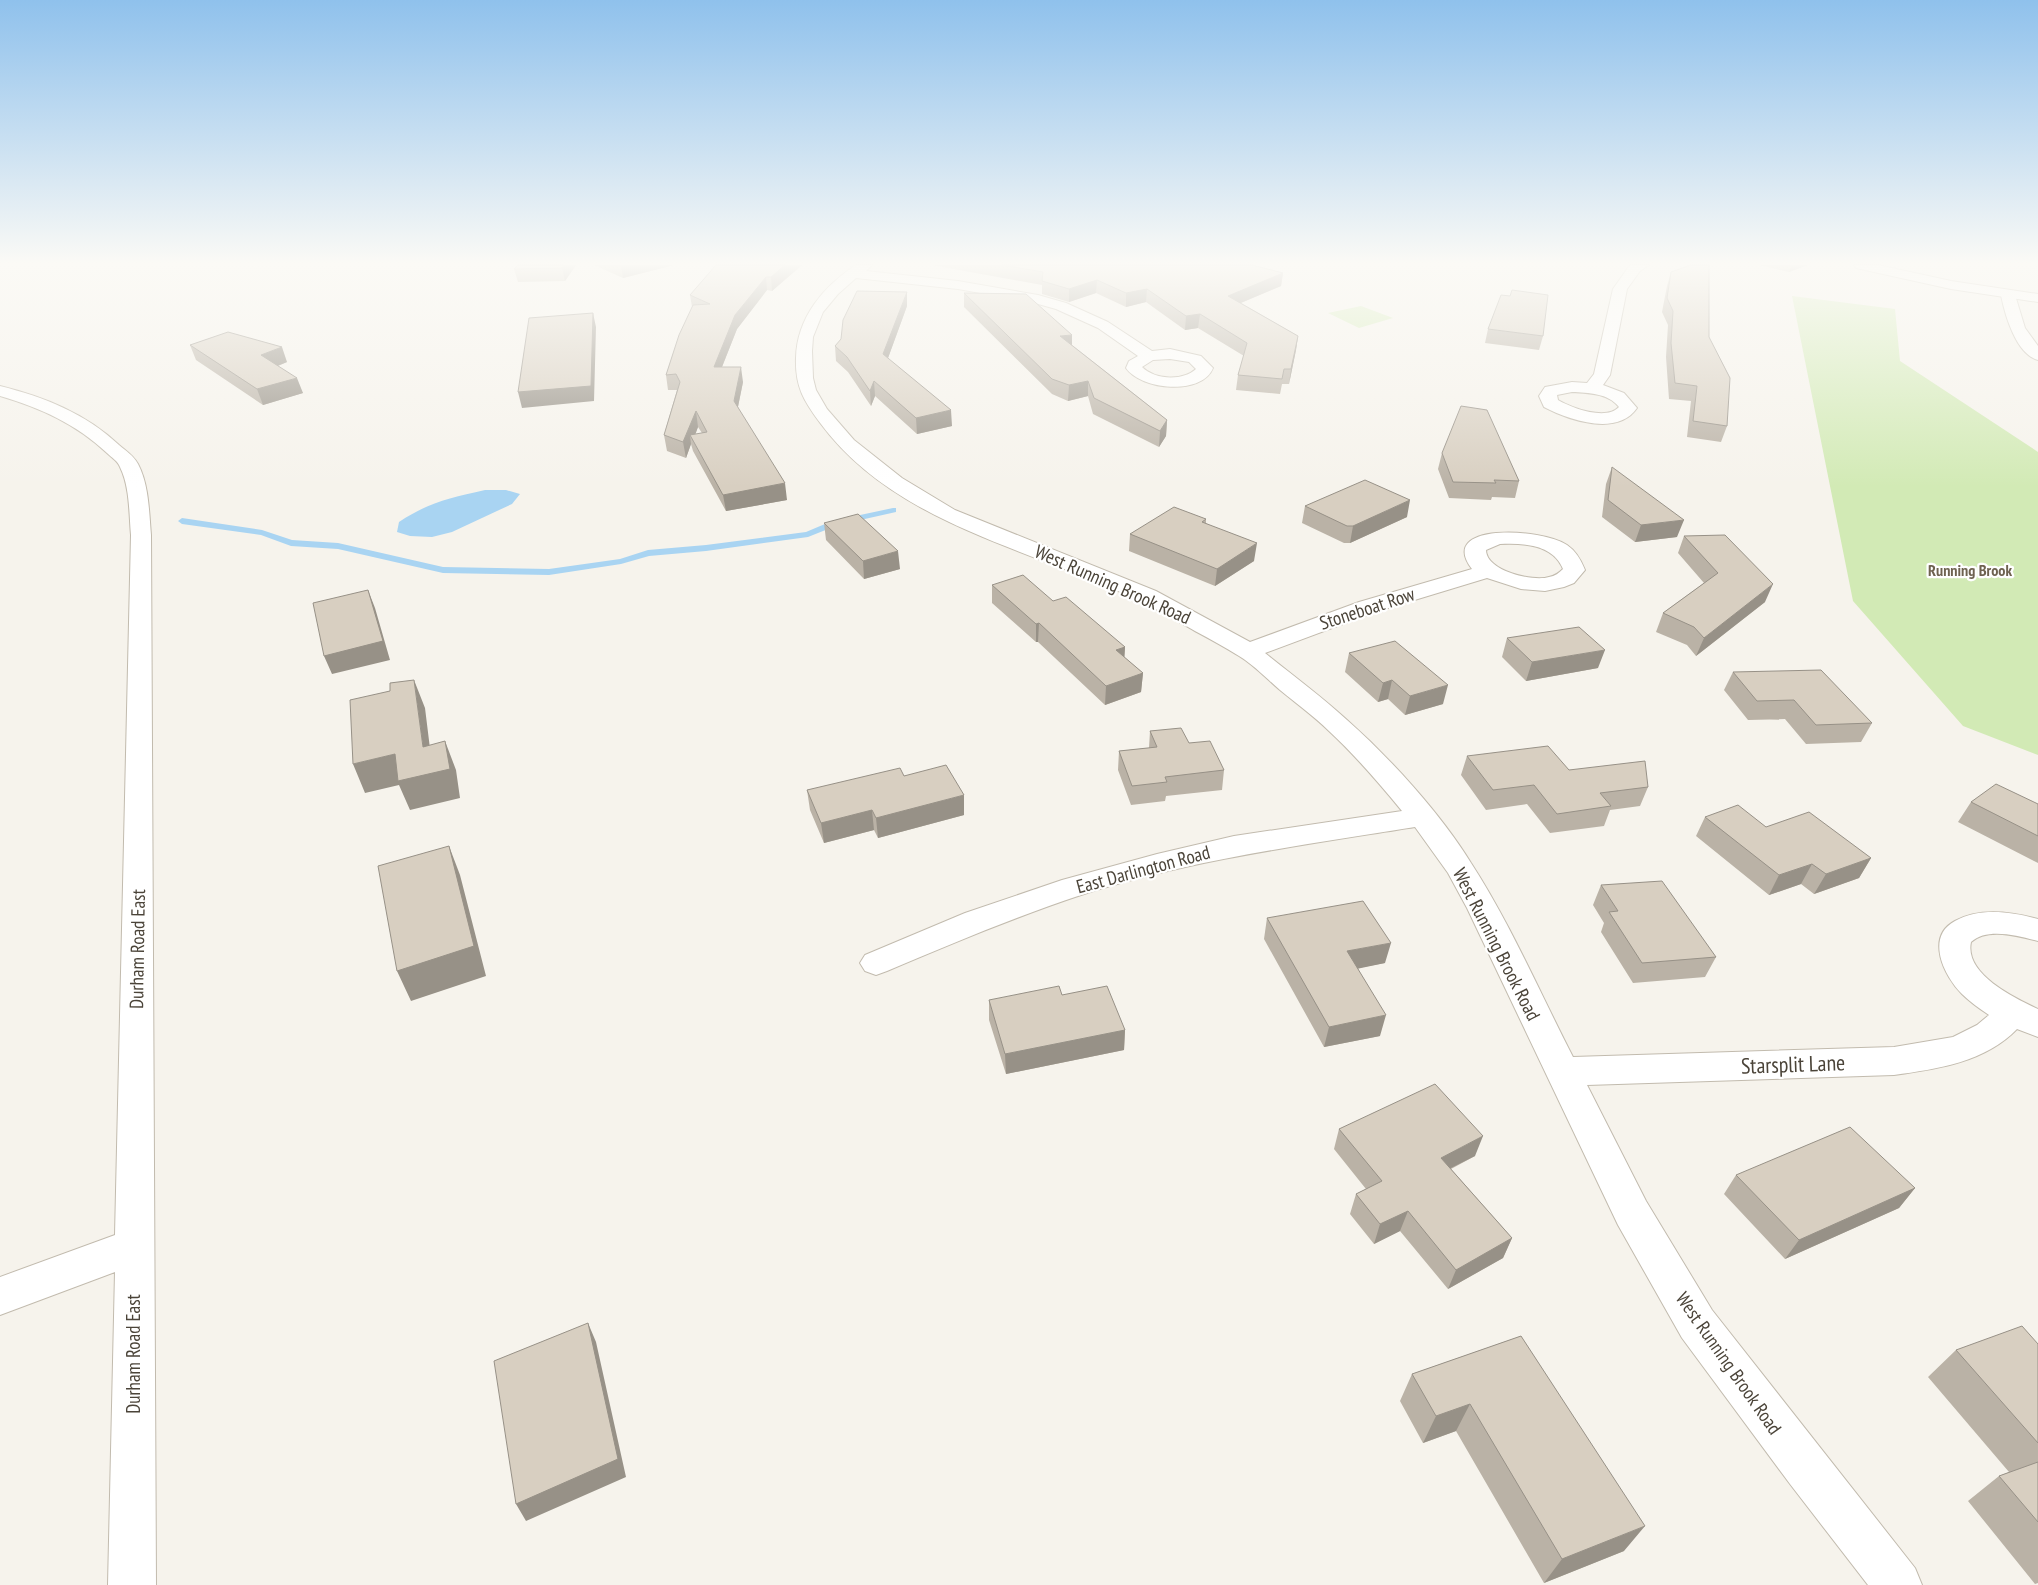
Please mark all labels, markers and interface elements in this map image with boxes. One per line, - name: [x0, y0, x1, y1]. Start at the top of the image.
- street label: West Running Brook Road: [1031, 539, 1195, 629]
- district label: Running Brook: [1928, 560, 2012, 580]
- street label: Stoneboat Row: [1316, 581, 1418, 635]
- street label: East Darlington Road: [1074, 840, 1212, 898]
- street label: West Running Brook Road: [1448, 864, 1546, 1024]
- street label: Durham Road East: [124, 888, 150, 1009]
- street label: Starsplit Lane: [1740, 1048, 1846, 1080]
- street label: West Running Brook Road: [1671, 1287, 1787, 1439]
- street label: Durham Road East: [121, 1293, 145, 1414]

